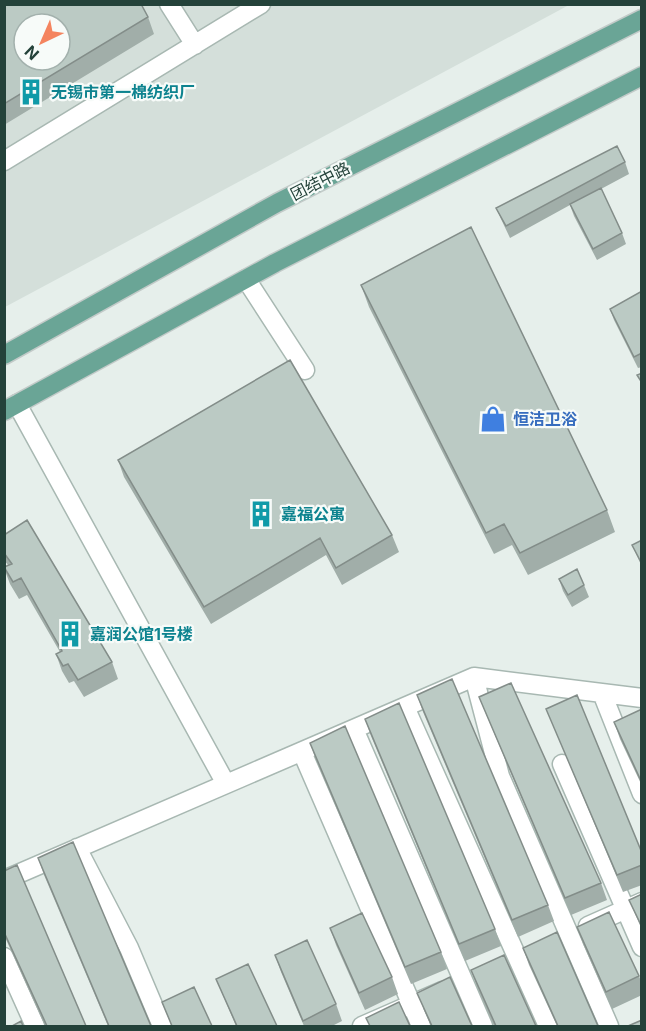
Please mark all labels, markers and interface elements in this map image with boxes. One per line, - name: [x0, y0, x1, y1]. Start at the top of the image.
- north arrow: [12, 12, 72, 72]
- text: N: [20, 41, 43, 64]
- building icon: 无锡市第一棉纺织厂: [16, 77, 46, 107]
- place label: 无锡市第一棉纺织厂: [51, 82, 195, 102]
- street label: 团结中路: [287, 158, 353, 204]
- shop icon: 恒洁卫浴: [478, 404, 508, 434]
- place label: 恒洁卫浴: [513, 409, 577, 429]
- building icon: 嘉福公寓: [246, 499, 276, 529]
- place label: 嘉福公寓: [281, 504, 345, 524]
- building icon: 嘉润公馆1号楼: [55, 619, 85, 649]
- place label: 嘉润公馆1号楼: [90, 624, 193, 644]

